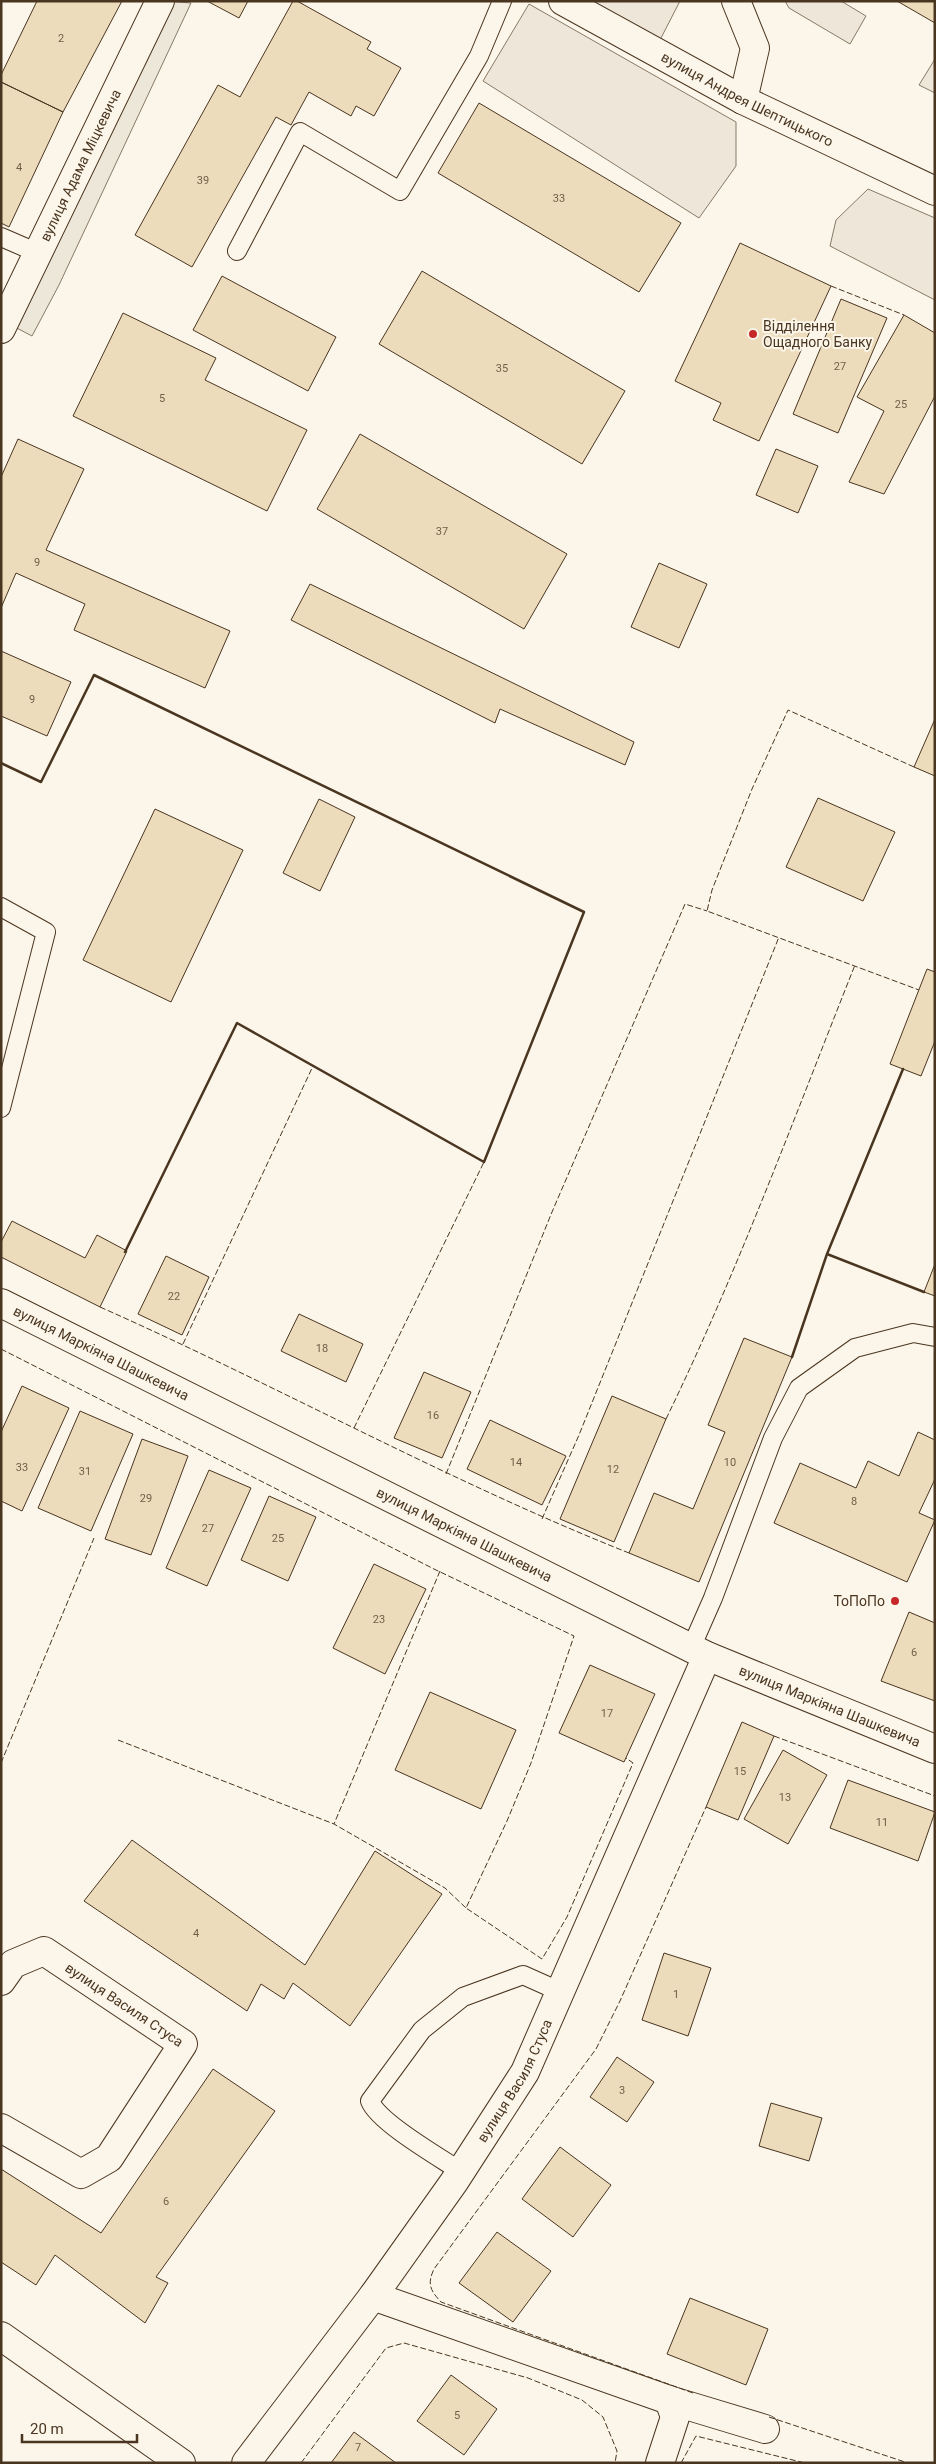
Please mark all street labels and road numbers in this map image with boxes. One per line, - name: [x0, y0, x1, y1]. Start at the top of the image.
- street label: вулиця Андрея Шептицького: [659, 49, 836, 150]
- street label: вулиця Адама Міцкевича: [37, 87, 124, 244]
- street label: вулиця Маркіяна Шашкевича: [11, 1303, 192, 1404]
- street label: вулиця Маркіяна Шашкевича: [374, 1484, 555, 1585]
- street label: вулиця Маркіяна Шашкевича: [737, 1662, 923, 1750]
- street label: вулиця Василя Стуса: [62, 1960, 186, 2050]
- street label: вулиця Василя Стуса: [474, 2017, 555, 2145]

